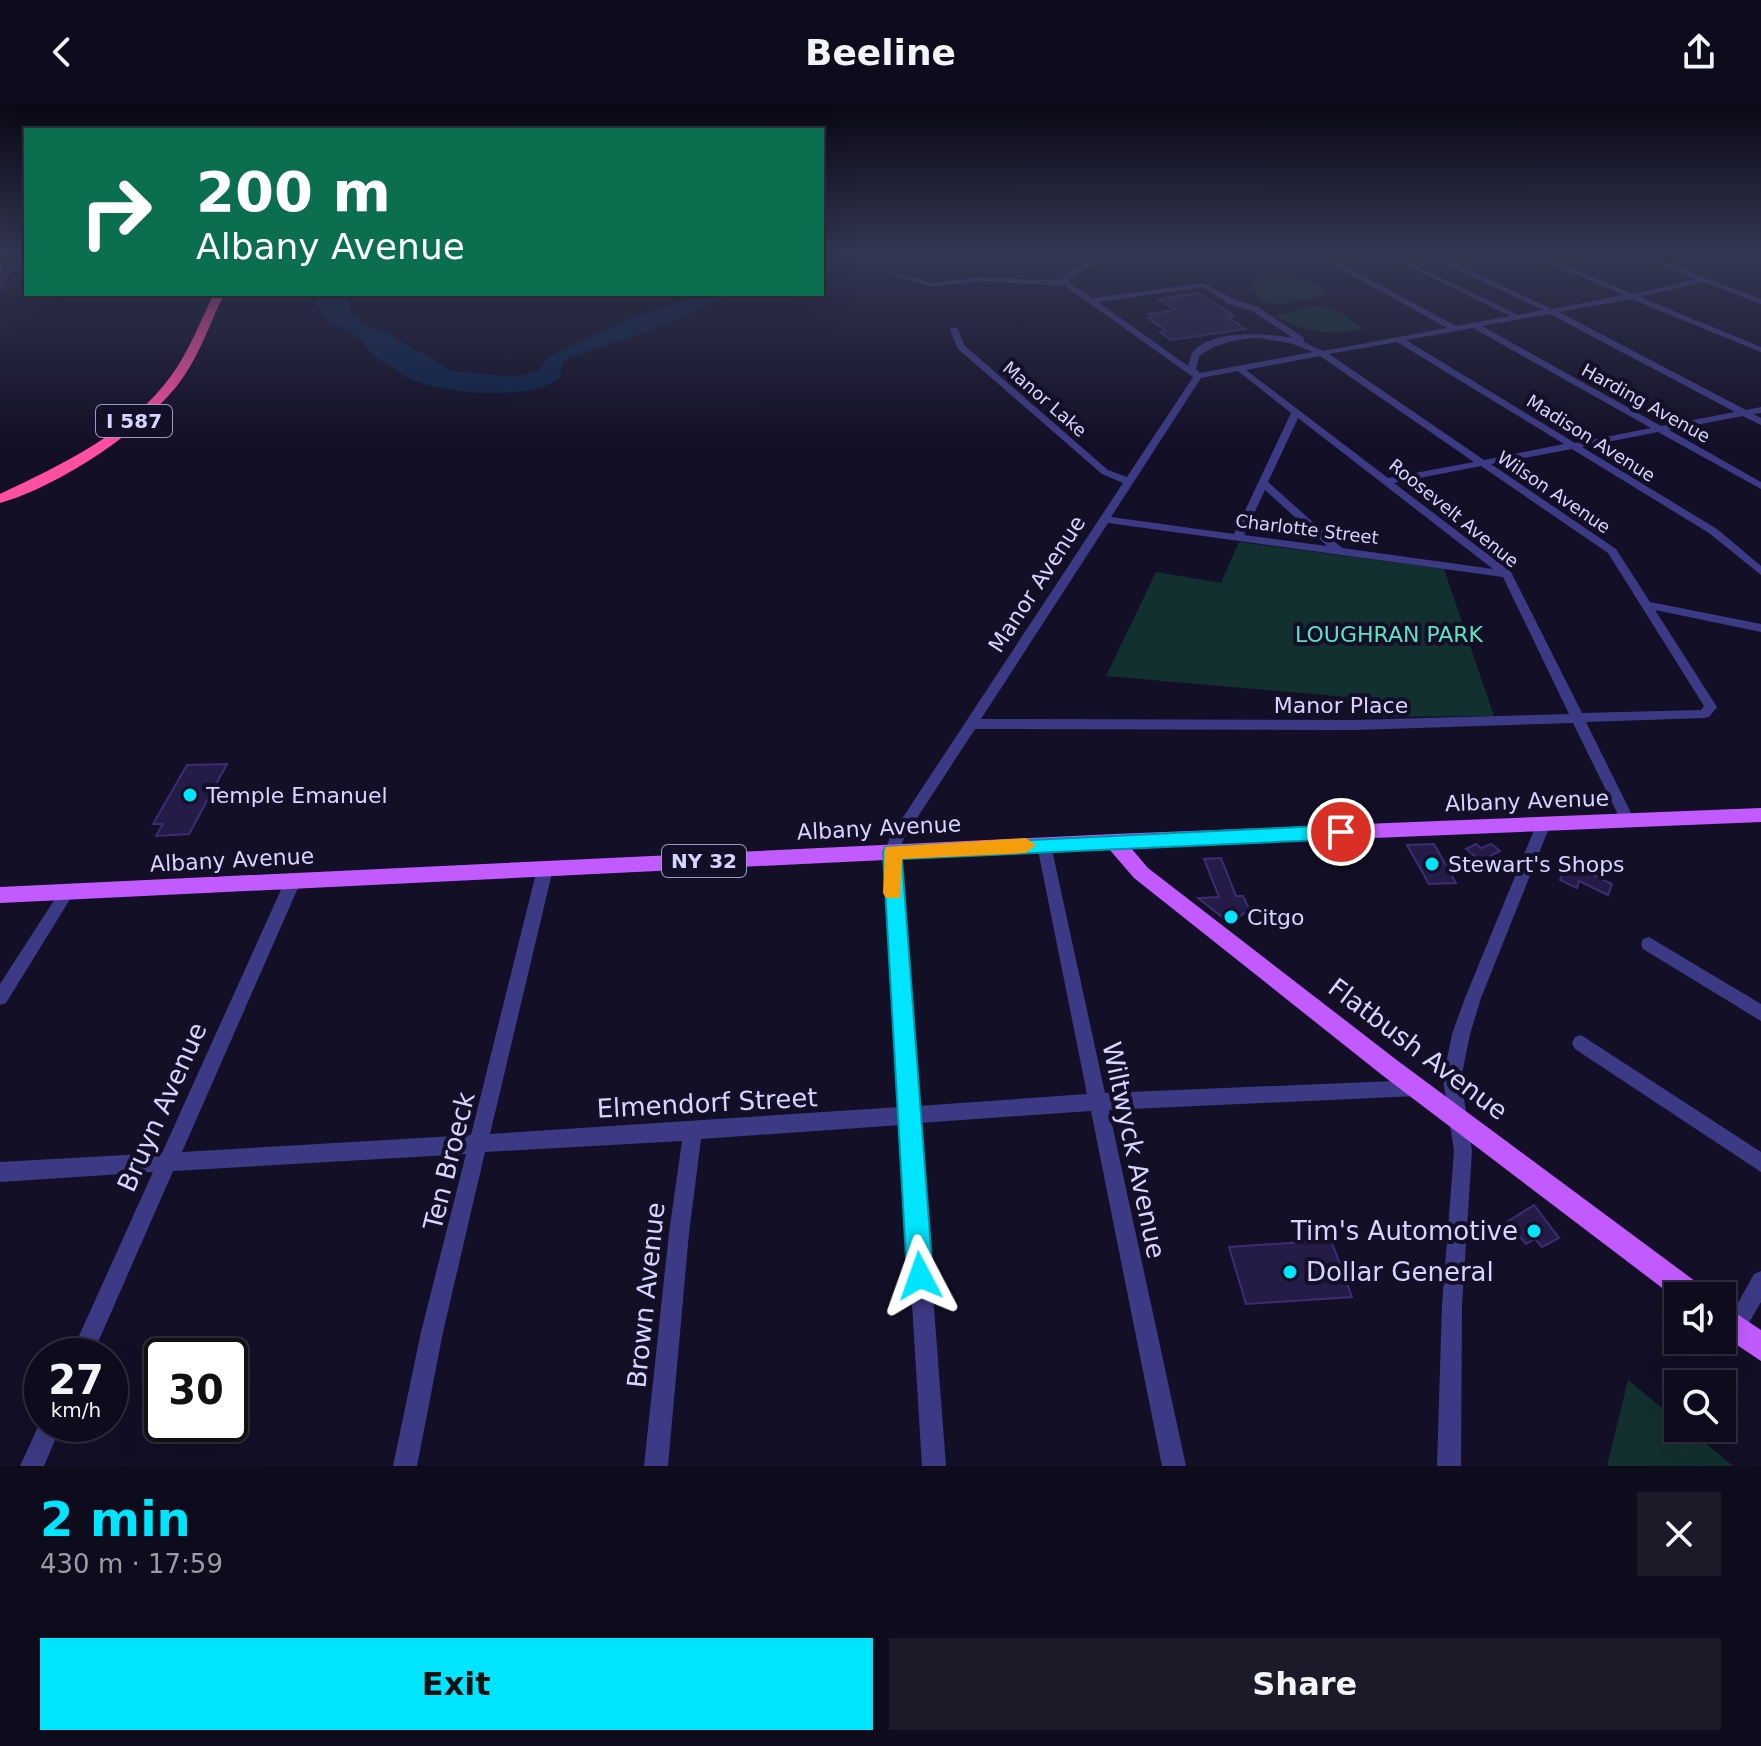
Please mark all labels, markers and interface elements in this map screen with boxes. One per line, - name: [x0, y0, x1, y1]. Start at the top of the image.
- icon: back: [40, 30, 84, 74]
- icon: share: [1677, 30, 1721, 74]
- text: Beeline: [805, 32, 956, 73]
- text: 200 m: [196, 159, 391, 224]
- icon: right: [64, 160, 168, 264]
- text: Albany Avenue: [196, 226, 465, 267]
- street label: Manor Lake: [999, 357, 1091, 441]
- street label: Harding Avenue: [1578, 359, 1714, 447]
- street label: Madison Avenue: [1523, 390, 1659, 486]
- road number: I 587: [96, 405, 172, 437]
- street label: Wilson Avenue: [1493, 446, 1615, 538]
- street label: Roosevelt Avenue: [1385, 454, 1523, 572]
- street label: Charlotte Street: [1234, 510, 1380, 548]
- street label: Manor Avenue: [984, 511, 1090, 657]
- park label: LOUGHRAN PARK: [1295, 622, 1484, 647]
- street label: Manor Place: [1274, 693, 1408, 718]
- place label: Temple Emanuel: [205, 783, 388, 808]
- marker: Temple Emanuel: [181, 786, 199, 804]
- street label: Albany Avenue: [1444, 786, 1610, 816]
- pin: [1307, 798, 1375, 866]
- icon: arrive: [1319, 810, 1363, 854]
- street label: Albany Avenue: [796, 811, 962, 845]
- street label: Albany Avenue: [149, 843, 315, 877]
- road number: NY 32: [662, 845, 746, 877]
- place label: Stewart's Shops: [1448, 852, 1625, 877]
- marker: Stewart's Shops: [1423, 855, 1441, 873]
- place label: Citgo: [1247, 905, 1305, 930]
- marker: Citgo: [1222, 908, 1240, 926]
- street label: Flatbush Avenue: [1323, 972, 1513, 1126]
- street label: Bruyn Avenue: [111, 1018, 213, 1196]
- street label: Wiltwyck Avenue: [1096, 1039, 1172, 1261]
- street label: Elmendorf Street: [596, 1082, 818, 1124]
- street label: Ten Broeck: [417, 1089, 481, 1234]
- street label: Brown Avenue: [621, 1201, 671, 1389]
- place label: Tim's Automotive: [1290, 1216, 1518, 1246]
- marker: Tim's Automotive: [1525, 1222, 1543, 1240]
- position arrow: [878, 1234, 962, 1318]
- place label: Dollar General: [1306, 1257, 1494, 1287]
- marker: Dollar General: [1281, 1263, 1299, 1281]
- map controls: [1664, 1282, 1736, 1442]
- button: sound: [1664, 1282, 1736, 1354]
- speed limit sign: 30: [144, 1338, 248, 1442]
- text: 27: [48, 1357, 104, 1403]
- button: search: [1664, 1370, 1736, 1442]
- text: km/h: [51, 1398, 101, 1422]
- text: 2 min: [40, 1491, 191, 1547]
- button: close: [1637, 1492, 1721, 1576]
- text: 430 m · 17:59: [40, 1549, 223, 1579]
- button: Exit: [40, 1638, 873, 1730]
- button: Share: [889, 1638, 1721, 1730]

